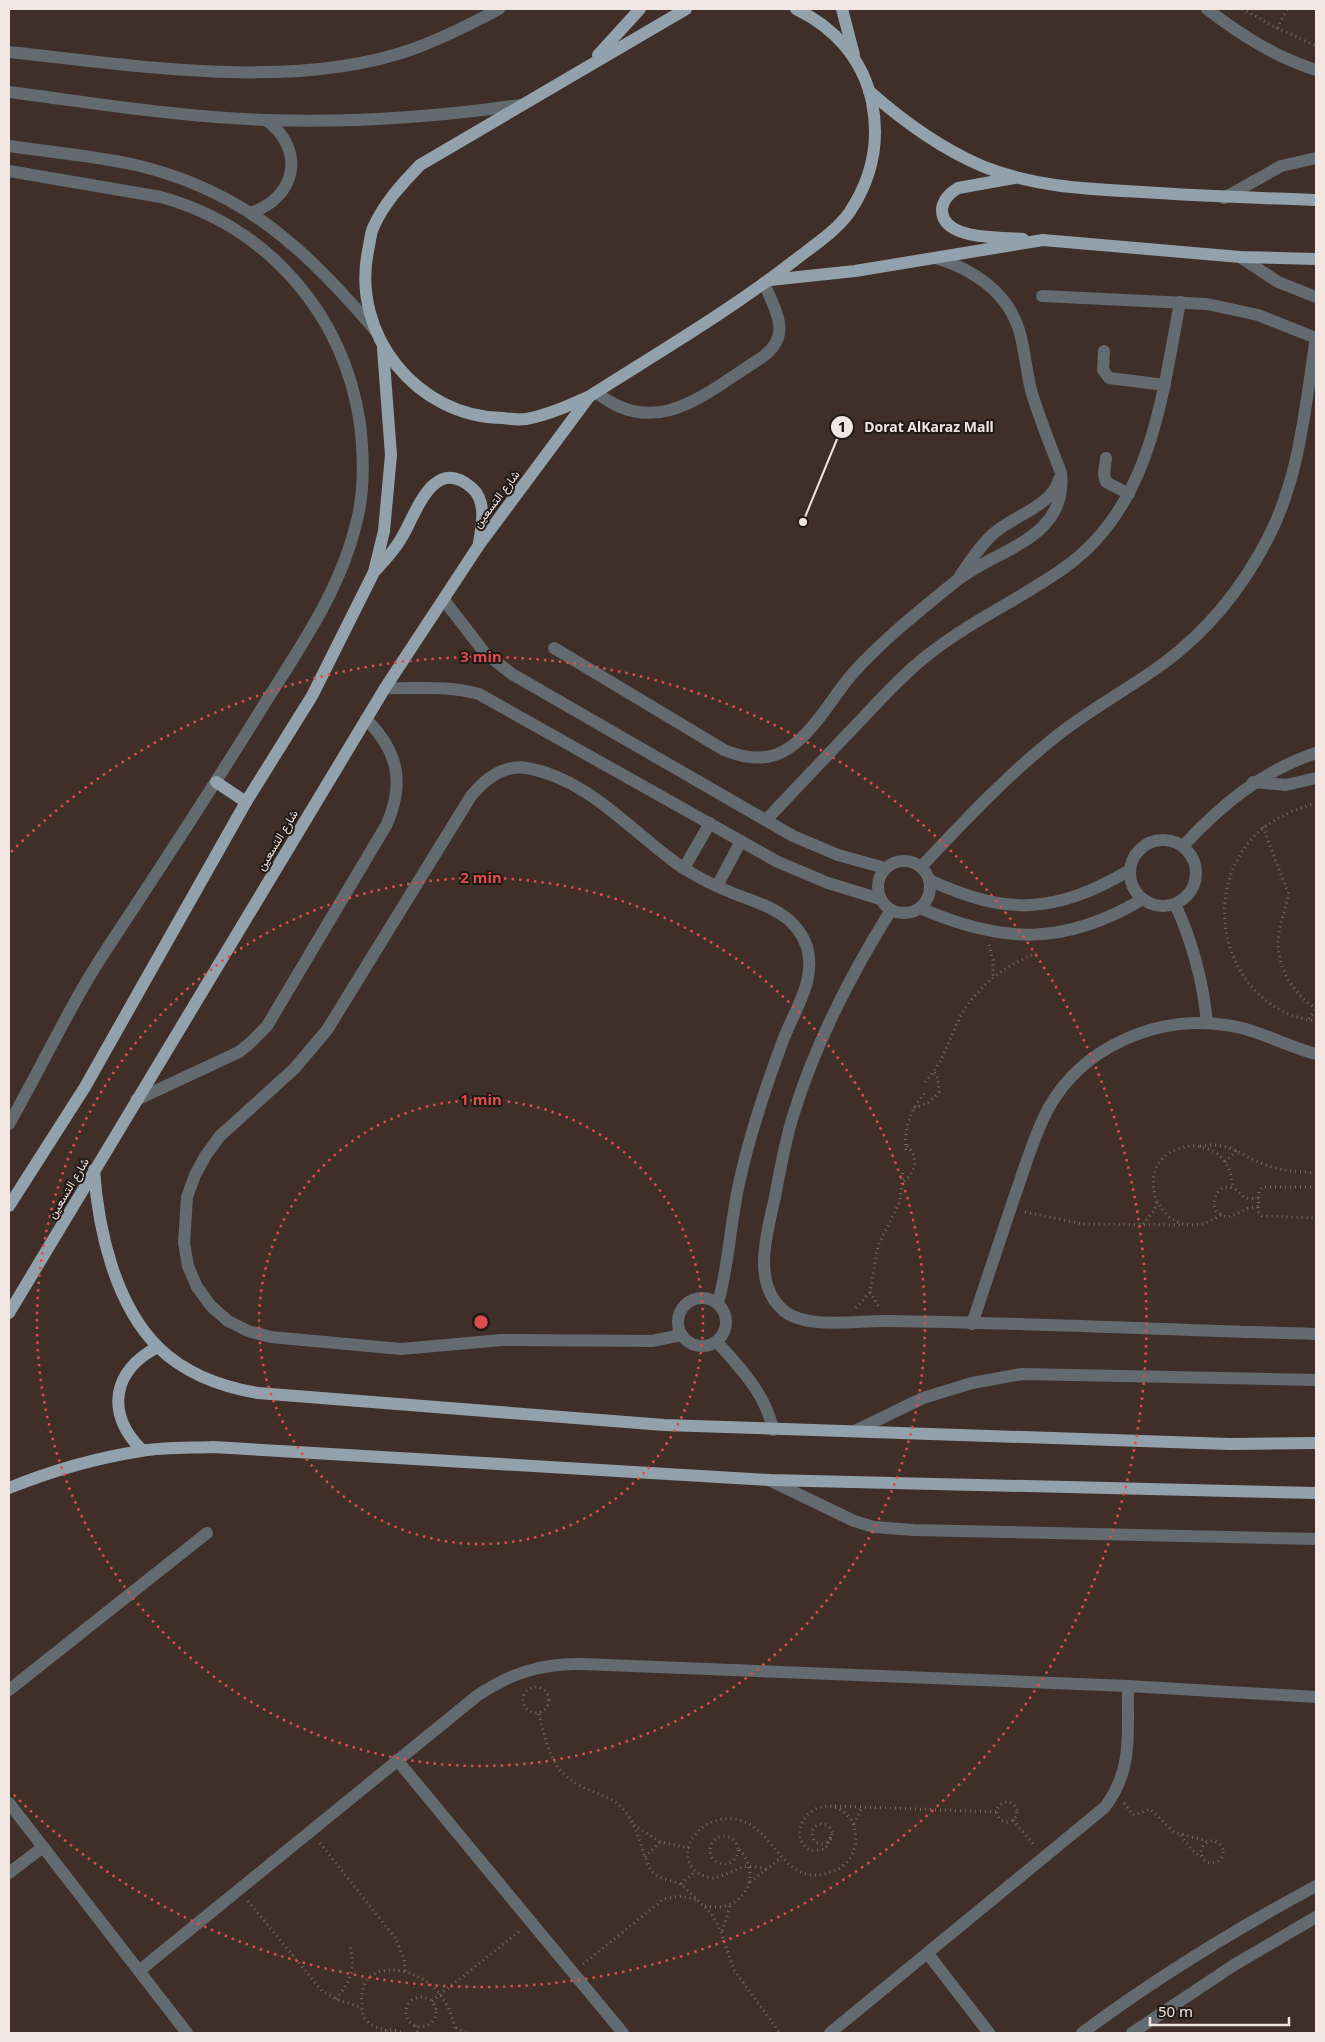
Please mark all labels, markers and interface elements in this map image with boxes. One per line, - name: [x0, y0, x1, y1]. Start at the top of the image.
- callout: Dorat AlKaraz Mall: [830, 413, 1004, 442]
- text: 1: [838, 416, 846, 436]
- text: Dorat AlKaraz Mall: [864, 417, 994, 436]
- street label: شارع التسعين: [469, 467, 524, 532]
- text: 3 min: [460, 646, 502, 666]
- street label: شارع التسعين: [252, 806, 303, 874]
- text: 2 min: [460, 867, 502, 887]
- text: 1 min: [460, 1089, 502, 1109]
- street label: شارع التسعين: [43, 1154, 94, 1222]
- centre of rings: [472, 1313, 490, 1331]
- scale bar: [1150, 1994, 1289, 2026]
- text: 50 m: [1158, 2001, 1193, 2021]

